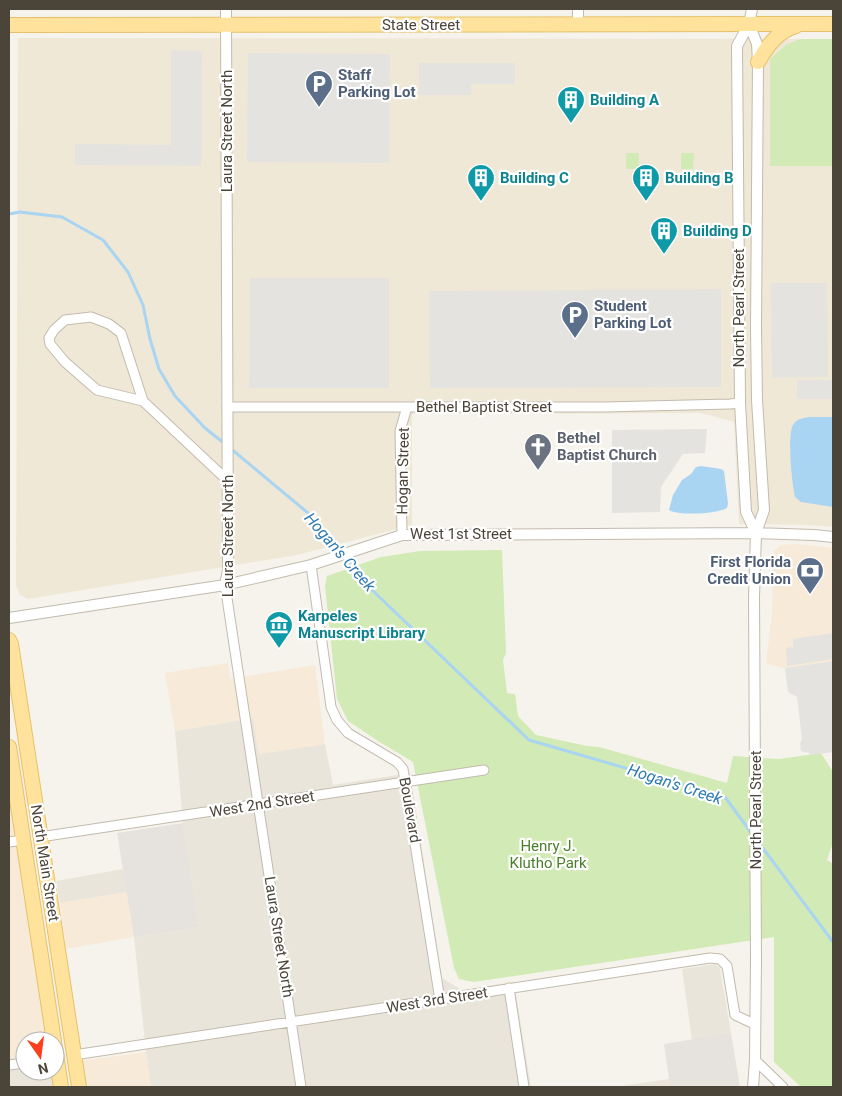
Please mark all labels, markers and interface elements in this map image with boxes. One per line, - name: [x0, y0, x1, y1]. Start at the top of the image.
- street label: State Street: [382, 16, 460, 34]
- place label: Staff Parking Lot: [338, 66, 415, 101]
- parking icon: Staff Parking Lot: [304, 69, 334, 108]
- street label: Laura Street North: [218, 70, 236, 192]
- building icon: Building A: [556, 85, 586, 124]
- place label: Building A: [590, 91, 660, 109]
- building icon: Building C: [466, 163, 496, 202]
- building icon: Building B: [631, 163, 661, 202]
- place label: Building C: [500, 169, 569, 187]
- place label: Building B: [665, 169, 734, 187]
- building icon: Building D: [649, 216, 679, 255]
- place label: Building D: [683, 222, 752, 240]
- street label: North Pearl Street: [730, 248, 748, 368]
- place label: Student Parking Lot: [594, 297, 671, 332]
- parking icon: Student Parking Lot: [560, 300, 590, 339]
- street label: Bethel Baptist Street: [416, 398, 552, 416]
- street label: Hogan Street: [393, 427, 413, 515]
- place label: Bethel Baptist Church: [557, 429, 657, 464]
- church icon: Bethel Baptist Church: [523, 432, 553, 471]
- street label: Laura Street North: [219, 475, 237, 597]
- water label: Hogan's Creek: [301, 509, 380, 596]
- street label: West 1st Street: [410, 525, 512, 543]
- place label: First Florida Credit Union: [707, 553, 791, 588]
- bank icon: First Florida Credit Union: [795, 556, 825, 595]
- place label: Karpeles Manuscript Library: [298, 607, 426, 642]
- museum icon: Karpeles Manuscript Library: [264, 610, 294, 649]
- street label: North Pearl Street: [747, 750, 765, 870]
- water label: Hogan's Creek: [625, 760, 726, 809]
- street label: Boulevard: [395, 776, 425, 844]
- street label: West 2nd Street: [208, 787, 316, 821]
- street label: North Main Street: [27, 803, 63, 923]
- park label: Henry J. Klutho Park: [510, 837, 587, 872]
- street label: Laura Street North: [261, 875, 297, 999]
- street label: West 3rd Street: [385, 983, 489, 1017]
- north arrow: [15, 1031, 65, 1081]
- text: N: [36, 1060, 50, 1078]

